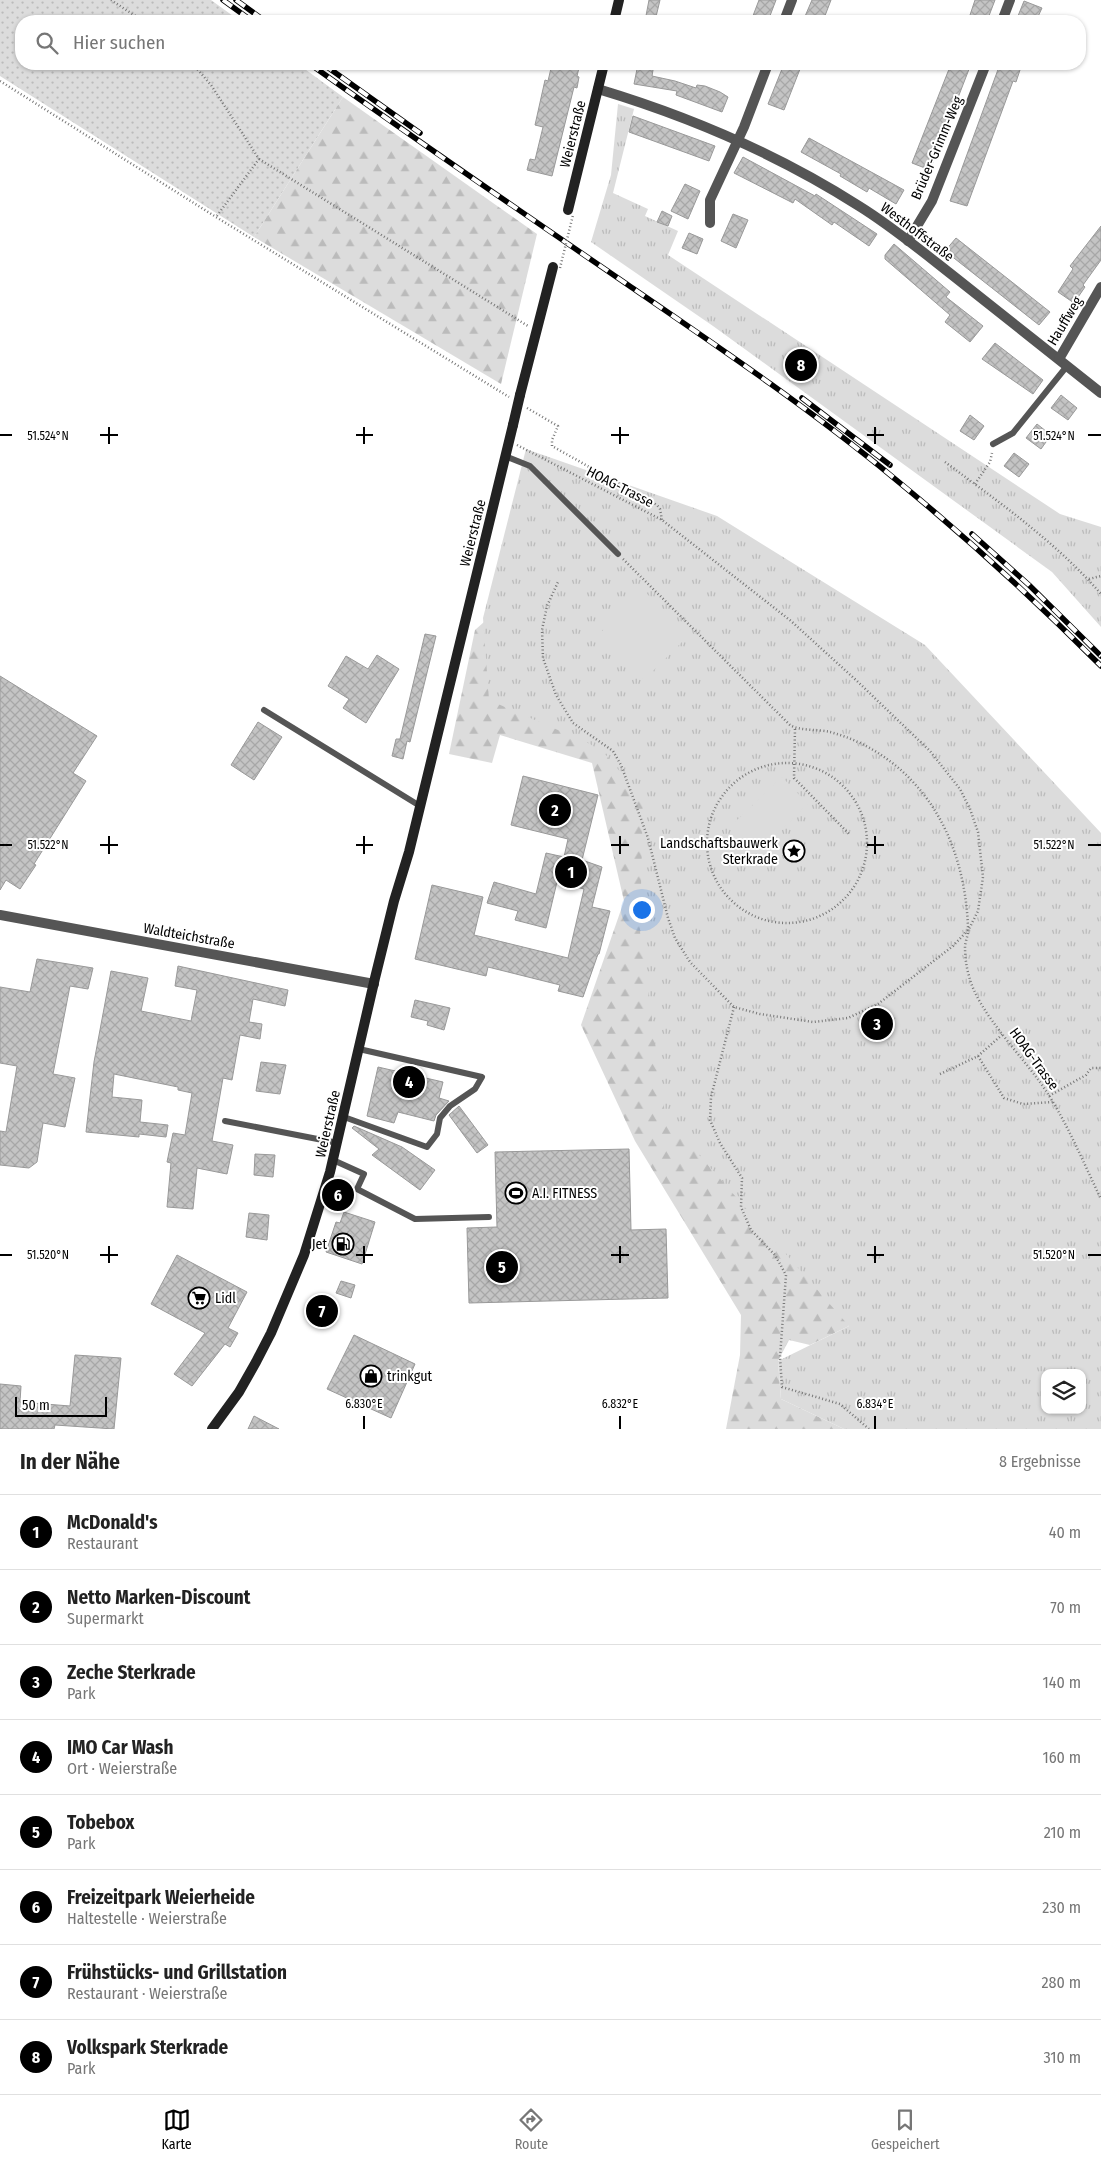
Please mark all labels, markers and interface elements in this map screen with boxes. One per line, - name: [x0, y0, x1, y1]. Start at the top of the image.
- search box: [15, 15, 1086, 70]
- icon: search: [33, 29, 61, 57]
- text: Hier suchen: [73, 31, 165, 54]
- street label: Brüder-Grimm-Weg: [908, 93, 967, 202]
- street label: Weierstraße: [556, 99, 590, 169]
- street label: Westhoffstraße: [877, 199, 957, 265]
- street label: Hauffweg: [1044, 293, 1086, 348]
- pin: 8: [785, 346, 817, 384]
- text: 51.524°N: [27, 429, 69, 443]
- text: 51.524°N: [1033, 429, 1075, 443]
- street label: HOAG-Trasse: [584, 463, 656, 511]
- street label: Weierstraße: [456, 498, 490, 568]
- pin: 2: [539, 791, 571, 829]
- place label: Landschaftsbauwerk Sterkrade: [660, 835, 778, 868]
- text: 51.522°N: [27, 838, 69, 852]
- text: 51.522°N: [1033, 838, 1075, 852]
- place icon: Landschaftsbauwerk Sterkrade: [782, 839, 806, 863]
- pin: 1: [555, 853, 587, 891]
- your location: [629, 897, 655, 923]
- street label: Waldteichstraße: [142, 920, 236, 952]
- pin: 3: [861, 1005, 893, 1043]
- street label: HOAG-Trasse: [1006, 1025, 1062, 1094]
- pin: 4: [393, 1063, 425, 1101]
- street label: Weierstraße: [312, 1089, 344, 1159]
- pin: 6: [322, 1176, 354, 1214]
- sports icon: A.I. FITNESS: [504, 1181, 528, 1205]
- place label: A.I. FITNESS: [532, 1185, 597, 1202]
- fuel station icon: Jet: [331, 1232, 355, 1256]
- place label: Jet: [312, 1236, 327, 1253]
- text: 51.520°N: [27, 1248, 69, 1262]
- pin: 5: [486, 1248, 518, 1286]
- text: 51.520°N: [1033, 1248, 1075, 1262]
- supermarket icon: Lidl: [187, 1286, 211, 1310]
- place label: Lidl: [215, 1290, 236, 1307]
- pin: 7: [306, 1292, 338, 1330]
- shop icon: trinkgut: [359, 1364, 383, 1388]
- place label: trinkgut: [387, 1368, 433, 1385]
- map controls: [1041, 1369, 1086, 1414]
- button: layers: [1041, 1369, 1086, 1414]
- scale bar: [15, 1394, 108, 1417]
- text: 50 m: [22, 1397, 50, 1414]
- text: 6.830°E: [345, 1397, 383, 1411]
- text: 6.832°E: [602, 1397, 639, 1411]
- text: 6.834°E: [857, 1397, 894, 1411]
- text: In der Nähe: [20, 1449, 120, 1475]
- text: 8 Ergebnisse: [999, 1452, 1081, 1471]
- text: McDonald's: [67, 1511, 157, 1534]
- text: 1: [33, 1523, 39, 1542]
- text: 40 m: [1049, 1523, 1081, 1542]
- text: Restaurant: [67, 1534, 138, 1553]
- text: Netto Marken-Discount: [67, 1586, 250, 1609]
- text: 2: [32, 1598, 40, 1617]
- text: 70 m: [1050, 1598, 1081, 1617]
- text: Supermarkt: [67, 1609, 144, 1628]
- text: Zeche Sterkrade: [67, 1661, 196, 1684]
- text: 3: [32, 1673, 40, 1692]
- text: 140 m: [1043, 1673, 1081, 1692]
- text: Park: [67, 1684, 95, 1703]
- text: IMO Car Wash: [67, 1736, 173, 1759]
- text: 4: [32, 1748, 40, 1767]
- text: 160 m: [1042, 1748, 1081, 1767]
- text: Ort · Weierstraße: [67, 1759, 177, 1778]
- text: Tobebox: [67, 1811, 135, 1834]
- text: 5: [32, 1823, 40, 1842]
- text: 210 m: [1044, 1823, 1081, 1842]
- text: Park: [67, 1834, 95, 1853]
- text: Freizeitpark Weierheide: [67, 1886, 255, 1909]
- text: 6: [32, 1898, 40, 1917]
- text: 230 m: [1042, 1898, 1081, 1917]
- text: Haltestelle · Weierstraße: [67, 1909, 227, 1928]
- text: Frühstücks- und Grillstation: [67, 1961, 287, 1984]
- text: 7: [33, 1973, 39, 1992]
- text: 280 m: [1042, 1973, 1081, 1992]
- text: Restaurant · Weierstraße: [67, 1984, 228, 2003]
- text: Volkspark Sterkrade: [67, 2036, 228, 2059]
- text: 8: [32, 2048, 40, 2067]
- text: 310 m: [1044, 2048, 1081, 2067]
- text: Park: [67, 2059, 95, 2078]
- tab: Karte: [161, 2106, 192, 2153]
- tab: Route: [515, 2106, 548, 2153]
- tab: Gespeichert: [871, 2106, 940, 2153]

